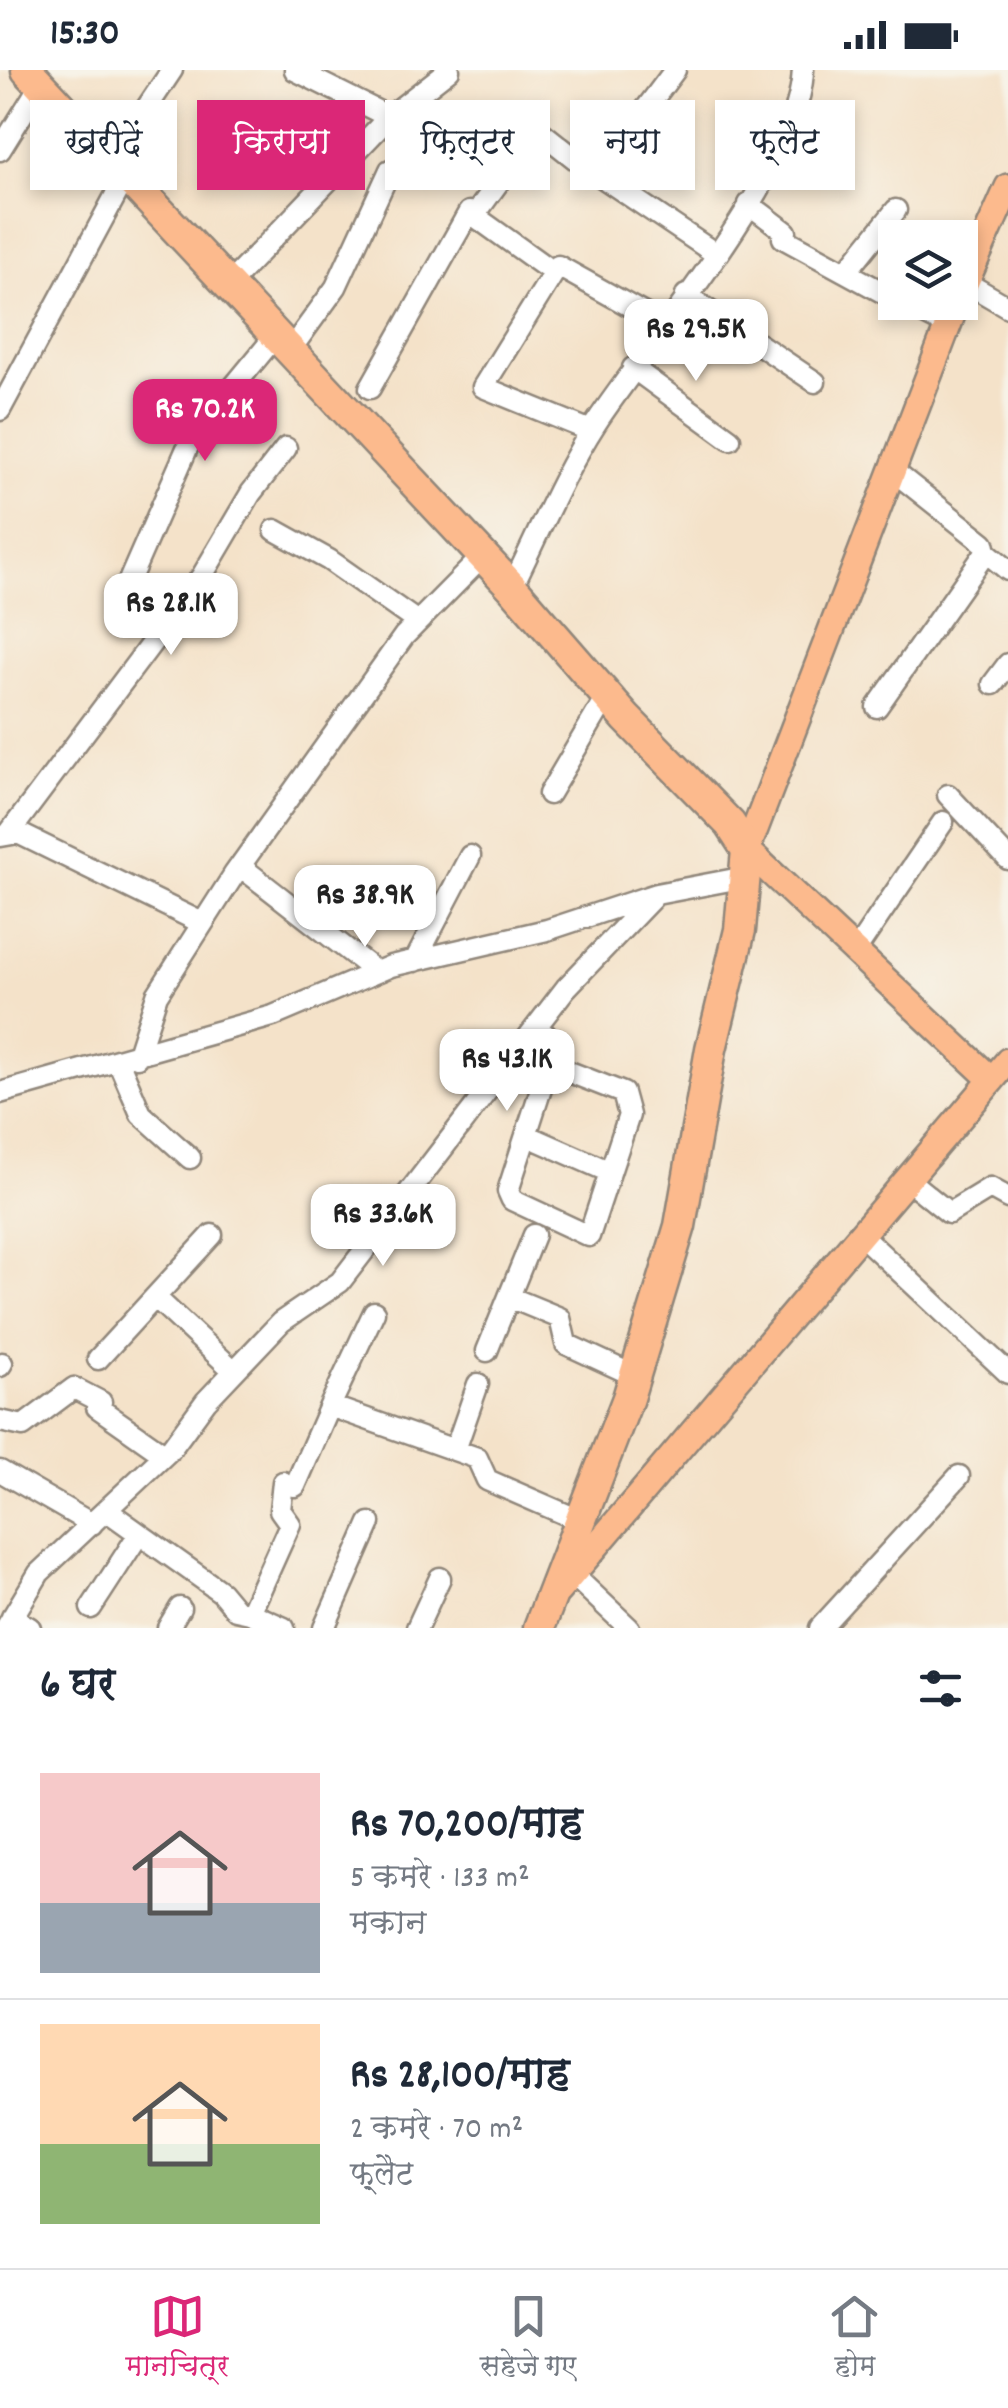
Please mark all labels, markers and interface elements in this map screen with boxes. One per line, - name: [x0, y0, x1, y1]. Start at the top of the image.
- text: 15:30: [50, 8, 120, 63]
- chip: खरीदें: [30, 100, 177, 190]
- chip: किराया: [197, 100, 365, 190]
- chip: फ़िल्टर: [385, 100, 550, 190]
- chip: नया: [570, 100, 695, 190]
- chip: फ़्लैट: [715, 100, 855, 190]
- map controls: [878, 220, 978, 320]
- button: layers: [878, 220, 978, 320]
- pin: Rs 29.5K: [593, 299, 799, 384]
- text: Rs 29.5K: [646, 308, 746, 354]
- pin: Rs 70.2K: [102, 379, 308, 464]
- text: Rs 70.2K: [155, 388, 255, 434]
- pin: Rs 28.1K: [68, 573, 274, 658]
- text: Rs 28.1K: [126, 582, 216, 628]
- pin: Rs 38.9K: [262, 865, 468, 950]
- text: Rs 38.9K: [316, 874, 414, 920]
- pin: Rs 43.1K: [404, 1029, 610, 1114]
- text: Rs 43.1K: [462, 1038, 552, 1084]
- pin: Rs 33.6K: [280, 1184, 486, 1269]
- text: Rs 33.6K: [333, 1193, 433, 1239]
- text: 6 घर: [40, 1658, 115, 1718]
- icon: filters: [913, 1661, 968, 1716]
- text: Rs 70,200/माह: [350, 1797, 583, 1857]
- icon: home: [120, 1813, 240, 1933]
- text: 5 कमरे · 133 m²: [350, 1857, 530, 1903]
- text: मकान: [350, 1903, 426, 1949]
- text: Rs 28,100/माह: [350, 2048, 570, 2108]
- icon: home: [120, 2064, 240, 2184]
- text: 2 कमरे · 70 m²: [350, 2108, 523, 2154]
- text: फ़्लैट: [350, 2154, 413, 2200]
- tab: मानचित्र: [126, 2289, 229, 2389]
- tab: सहेजे गए: [480, 2289, 576, 2389]
- tab: होम: [827, 2289, 882, 2389]

